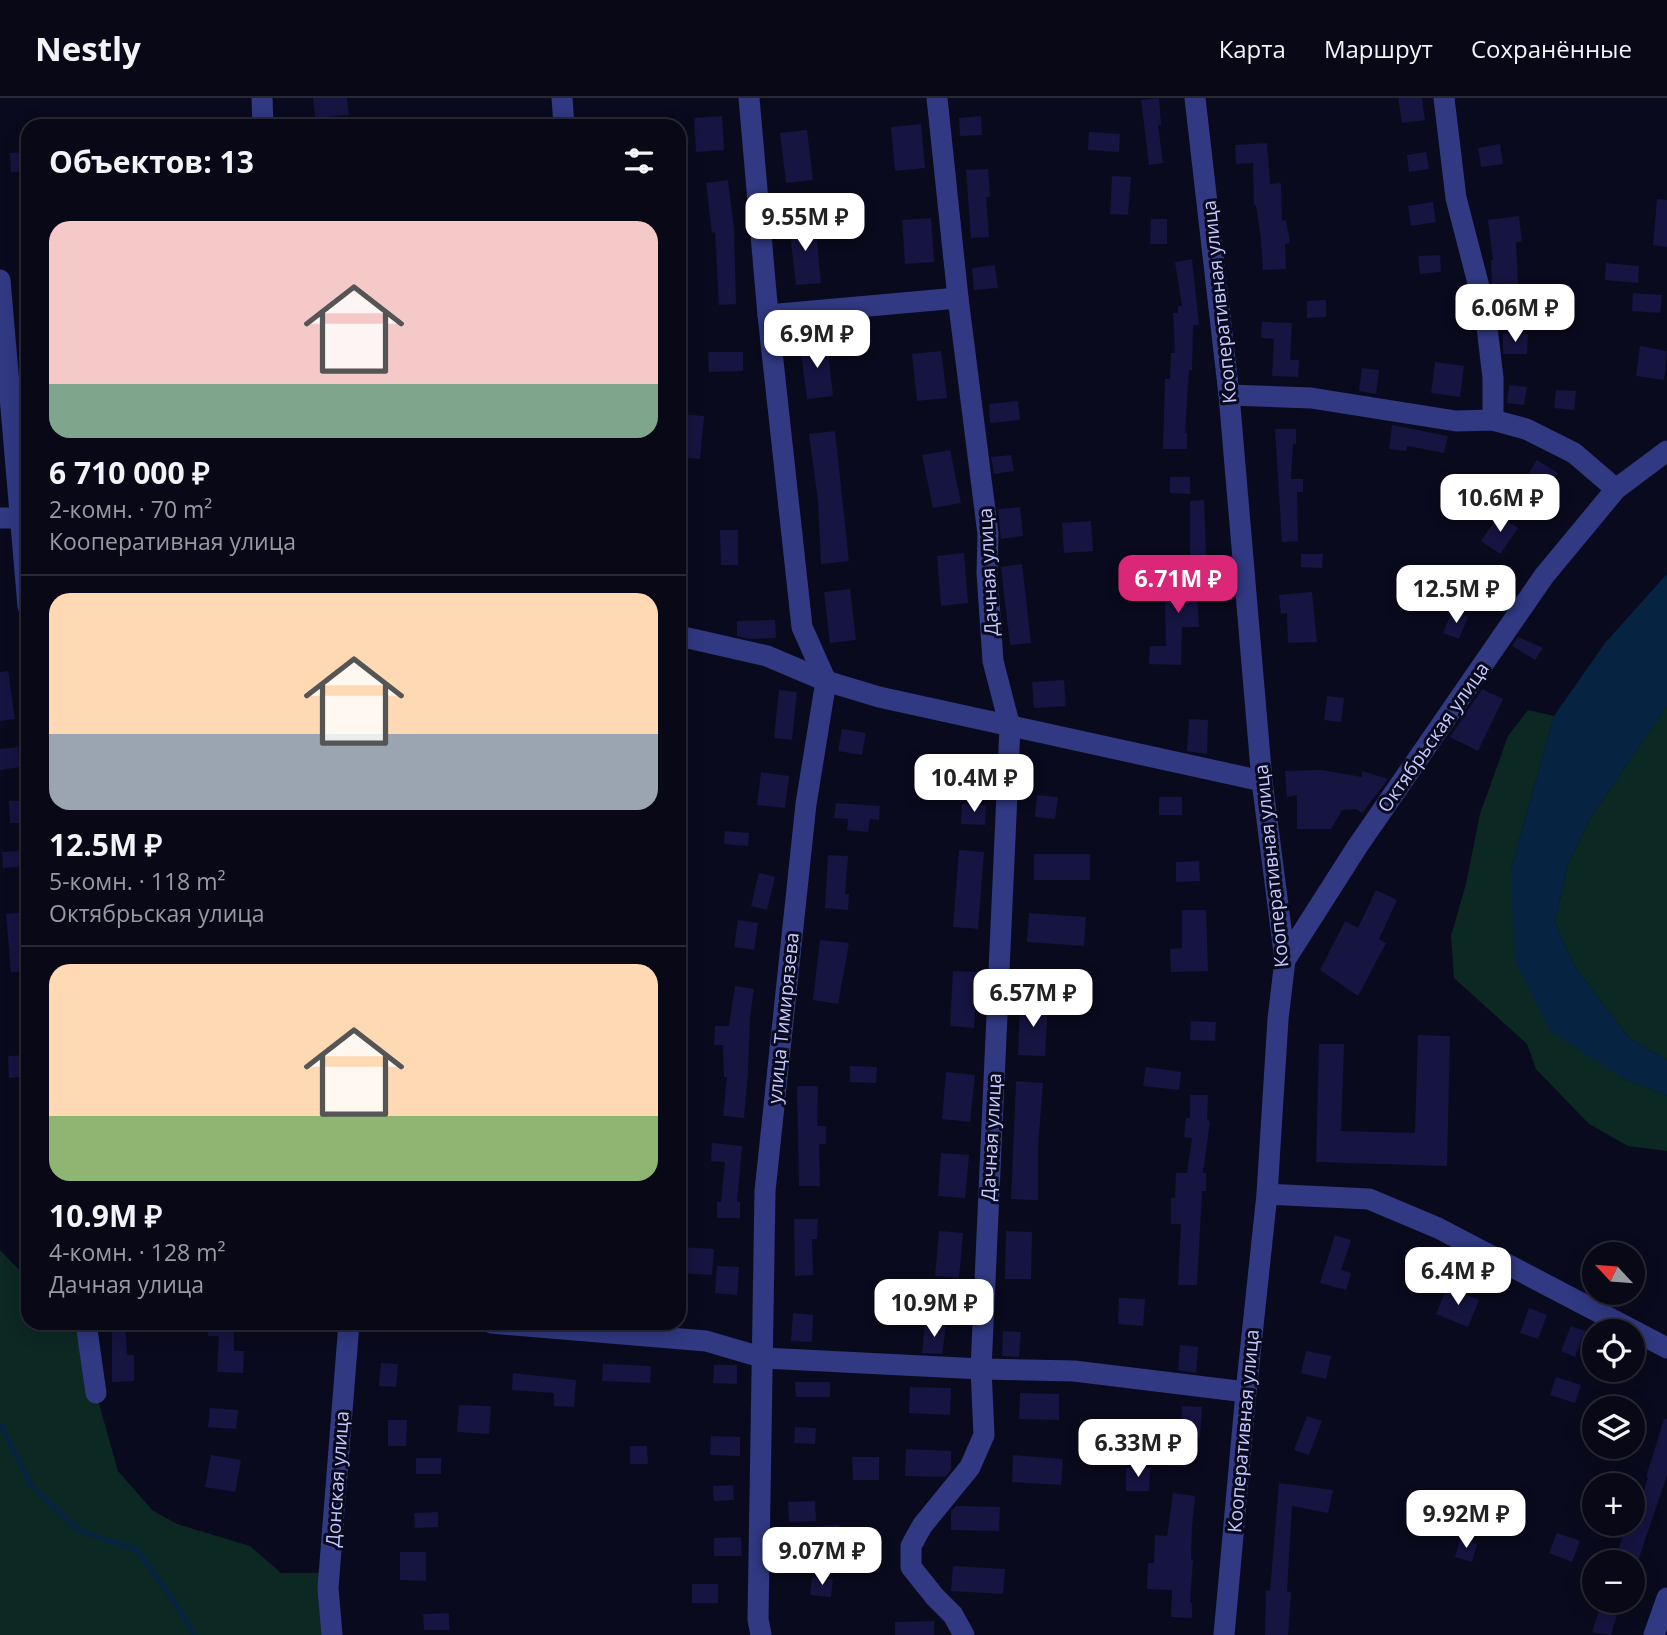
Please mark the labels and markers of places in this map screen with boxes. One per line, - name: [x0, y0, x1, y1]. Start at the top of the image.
- pin: 9.55M ₽: [740, 194, 870, 253]
- pin: 6.06M ₽: [1450, 285, 1580, 344]
- pin: 6.9M ₽: [760, 310, 874, 370]
- pin: 10.6M ₽: [1435, 474, 1565, 534]
- pin: 6.71M ₽: [1113, 556, 1243, 615]
- pin: 12.5M ₽: [1391, 566, 1521, 625]
- pin: 10.4M ₽: [909, 754, 1039, 814]
- pin: 6.57M ₽: [968, 970, 1098, 1029]
- pin: 6.4M ₽: [1401, 1248, 1515, 1307]
- pin: 10.9M ₽: [869, 1280, 999, 1339]
- pin: 6.33M ₽: [1073, 1420, 1203, 1479]
- pin: 9.92M ₽: [1401, 1490, 1531, 1550]
- pin: 9.07M ₽: [757, 1528, 887, 1587]

